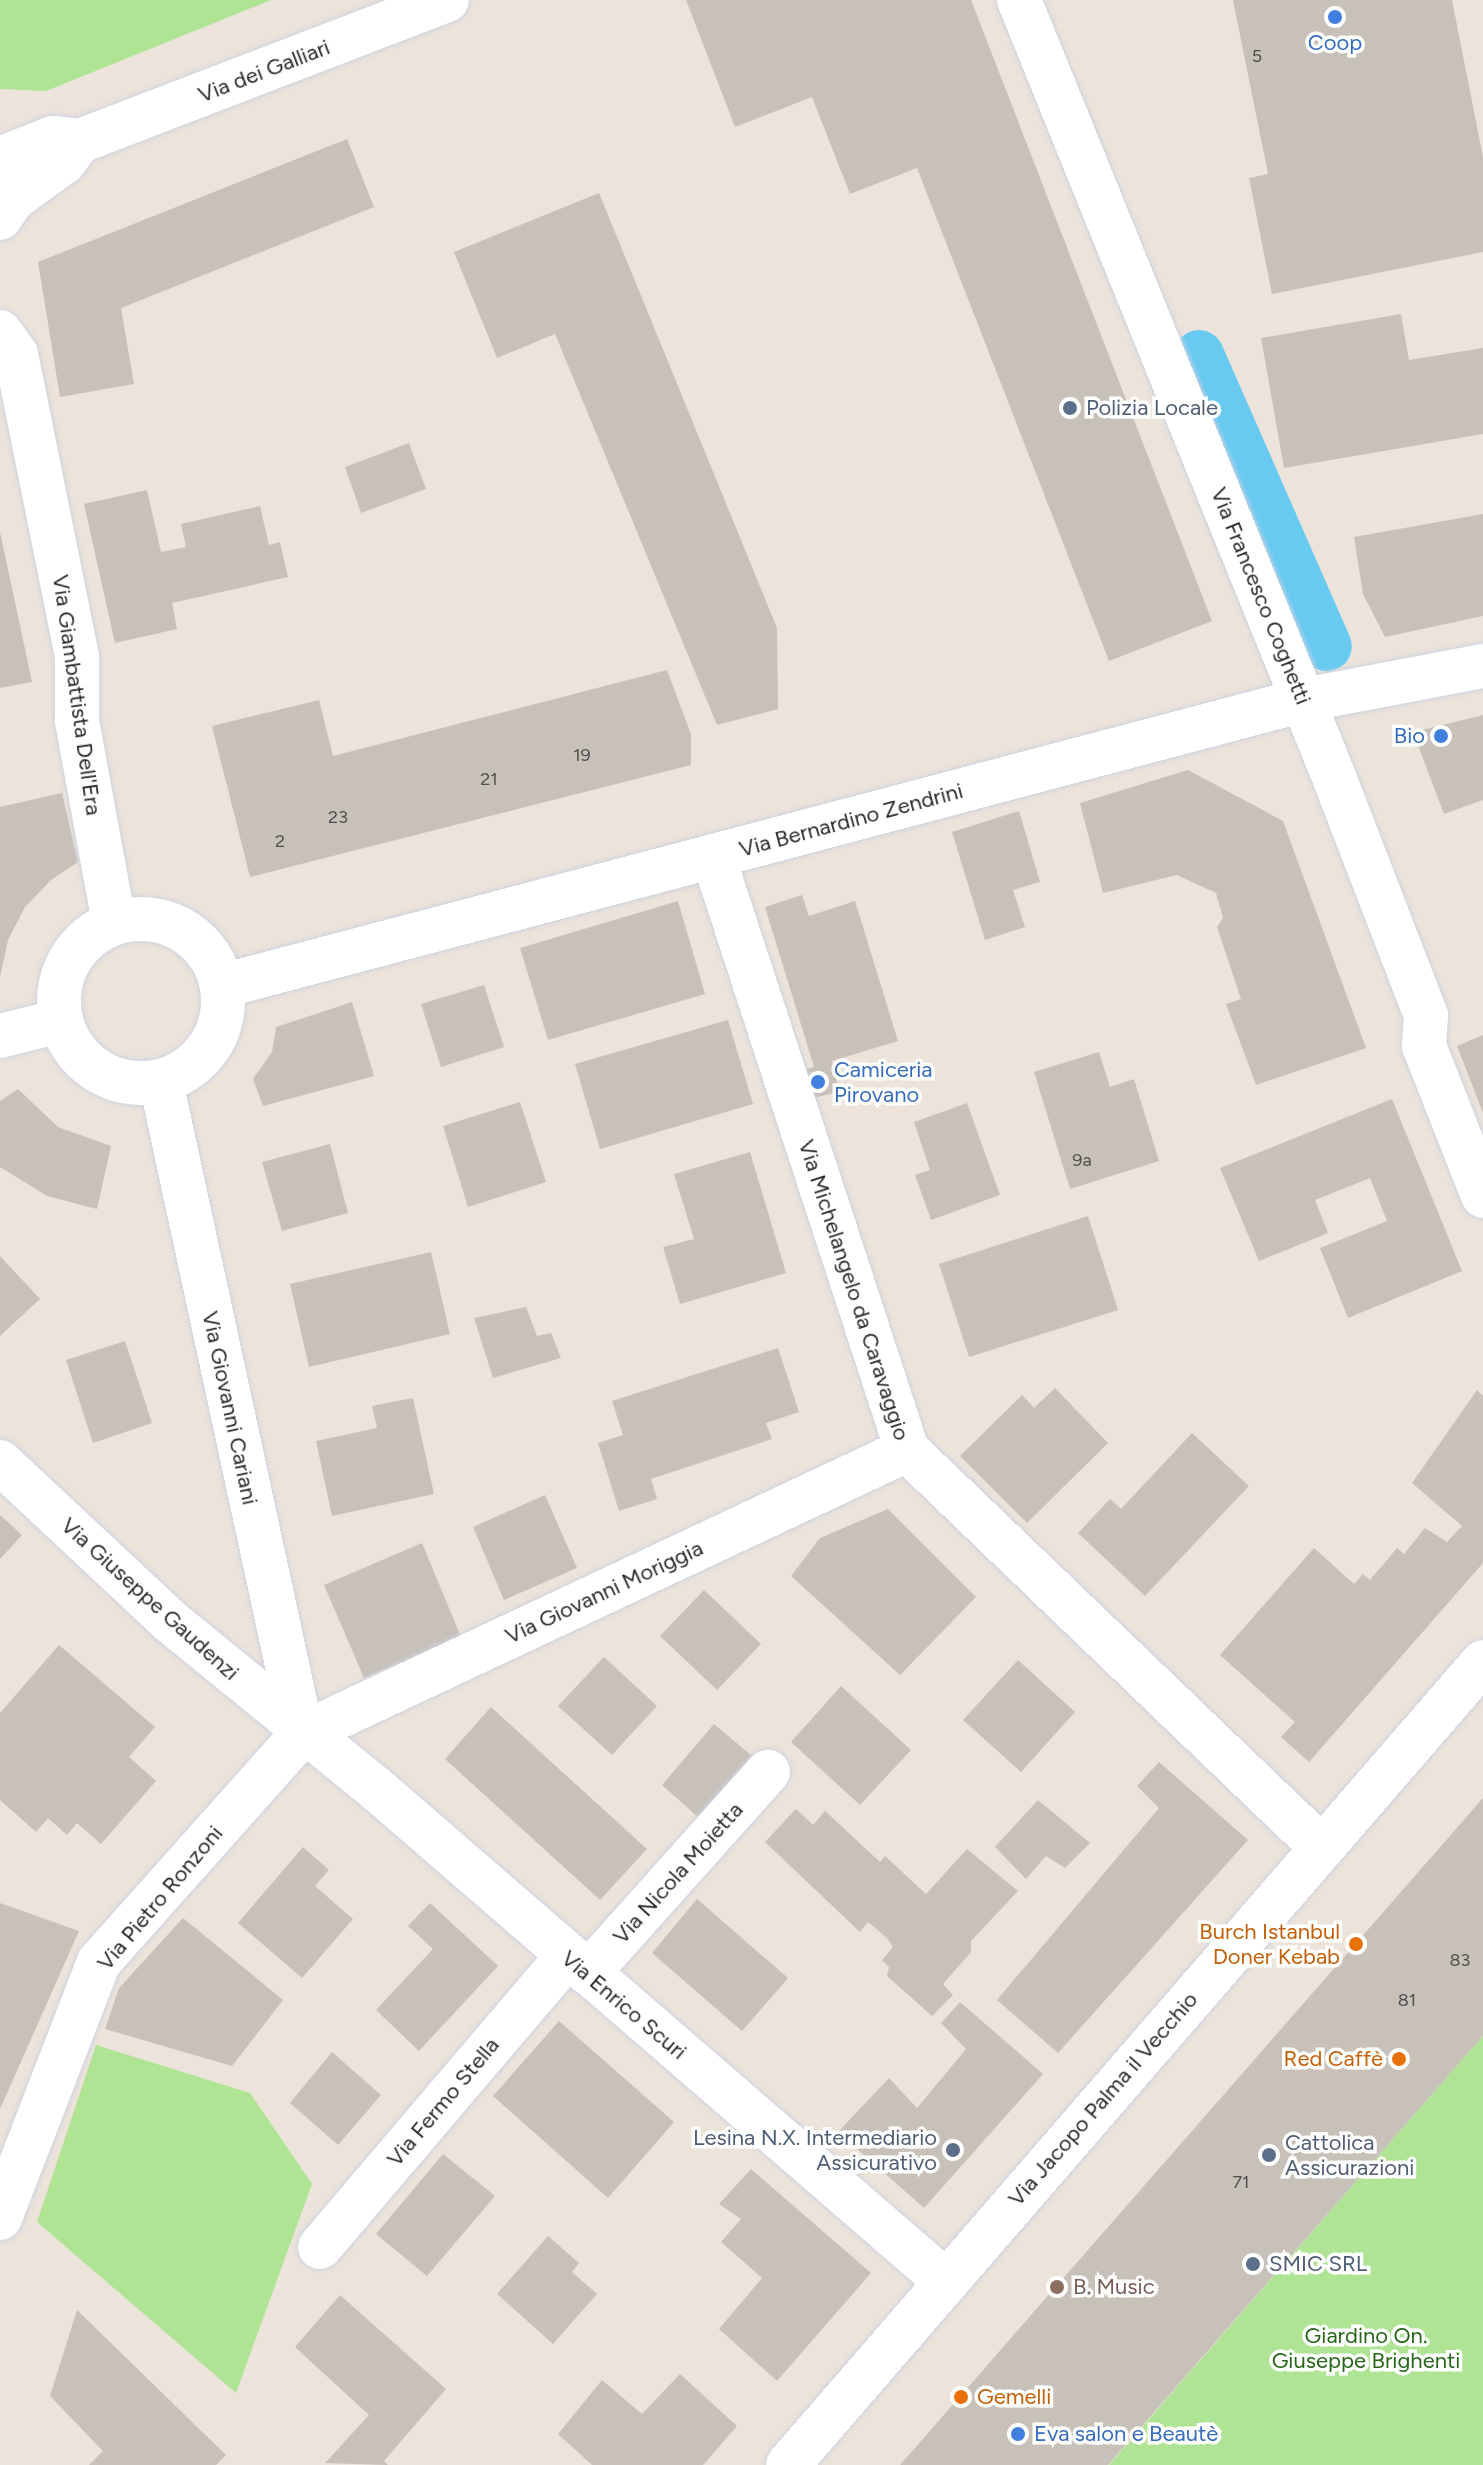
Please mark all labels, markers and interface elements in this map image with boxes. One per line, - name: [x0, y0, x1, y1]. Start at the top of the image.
- marker: Coop: [1326, 8, 1344, 26]
- place label: Coop: [1308, 30, 1362, 56]
- street label: Via dei Galliari: [194, 34, 334, 108]
- house number: 5: [1252, 45, 1262, 67]
- place label: Polizia Locale: [1086, 395, 1218, 421]
- marker: Polizia Locale: [1061, 399, 1079, 417]
- street label: Via Francesco Coghetti: [1205, 484, 1317, 708]
- street label: Via Giambattista Dell'Era: [47, 573, 107, 817]
- place label: Bio: [1394, 723, 1425, 749]
- marker: Bio: [1432, 727, 1450, 745]
- house number: 19: [573, 744, 591, 766]
- house number: 21: [480, 768, 498, 790]
- street label: Via Bernardino Zendrini: [736, 777, 966, 863]
- house number: 23: [328, 806, 348, 828]
- house number: 2: [275, 830, 285, 852]
- place label: Camiceria Pirovano: [834, 1056, 933, 1108]
- marker: Camiceria Pirovano: [809, 1073, 827, 1091]
- street label: Via Michelangelo da Caravaggio: [793, 1136, 915, 1444]
- house number: 9a: [1072, 1149, 1092, 1171]
- street label: Via Giovanni Cariani: [197, 1309, 263, 1507]
- street label: Via Giuseppe Gaudenzi: [56, 1512, 244, 1686]
- street label: Via Giovanni Moriggia: [501, 1535, 707, 1649]
- street label: Via Nicola Moietta: [607, 1797, 749, 1949]
- street label: Via Pietro Ronzoni: [92, 1820, 228, 1976]
- place label: Burch Istanbul Doner Kebab: [1199, 1918, 1340, 1970]
- marker: Burch Istanbul Doner Kebab: [1347, 1935, 1365, 1953]
- street label: Via Enrico Scuri: [556, 1945, 692, 2065]
- house number: 83: [1450, 1949, 1470, 1971]
- street label: Via Jacopo Palma il Vecchio: [1003, 1987, 1203, 2211]
- house number: 81: [1398, 1989, 1416, 2011]
- street label: Via Fermo Stella: [382, 2032, 504, 2172]
- place label: Red Caffè: [1284, 2046, 1383, 2072]
- marker: Red Caffè: [1390, 2050, 1408, 2068]
- place label: Lesina N.X. Intermediario Assicurativo: [693, 2124, 937, 2176]
- place label: Cattolica Assicurazioni: [1285, 2129, 1414, 2180]
- marker: Lesina N.X. Intermediario Assicurativo: [944, 2141, 962, 2159]
- marker: Cattolica Assicurazioni: [1260, 2146, 1278, 2164]
- house number: 71: [1232, 2171, 1250, 2193]
- place label: SMIC SRL: [1269, 2251, 1367, 2277]
- marker: SMIC SRL: [1244, 2255, 1262, 2273]
- place label: B. Music: [1073, 2274, 1155, 2300]
- marker: B. Music: [1048, 2278, 1066, 2296]
- park label: Giardino On. Giuseppe Brighenti: [1272, 2322, 1460, 2374]
- place label: Gemelli: [977, 2384, 1051, 2410]
- marker: Gemelli: [952, 2388, 970, 2406]
- place label: Eva salon e Beautè: [1034, 2421, 1218, 2447]
- marker: Eva salon e Beautè: [1009, 2425, 1027, 2443]

